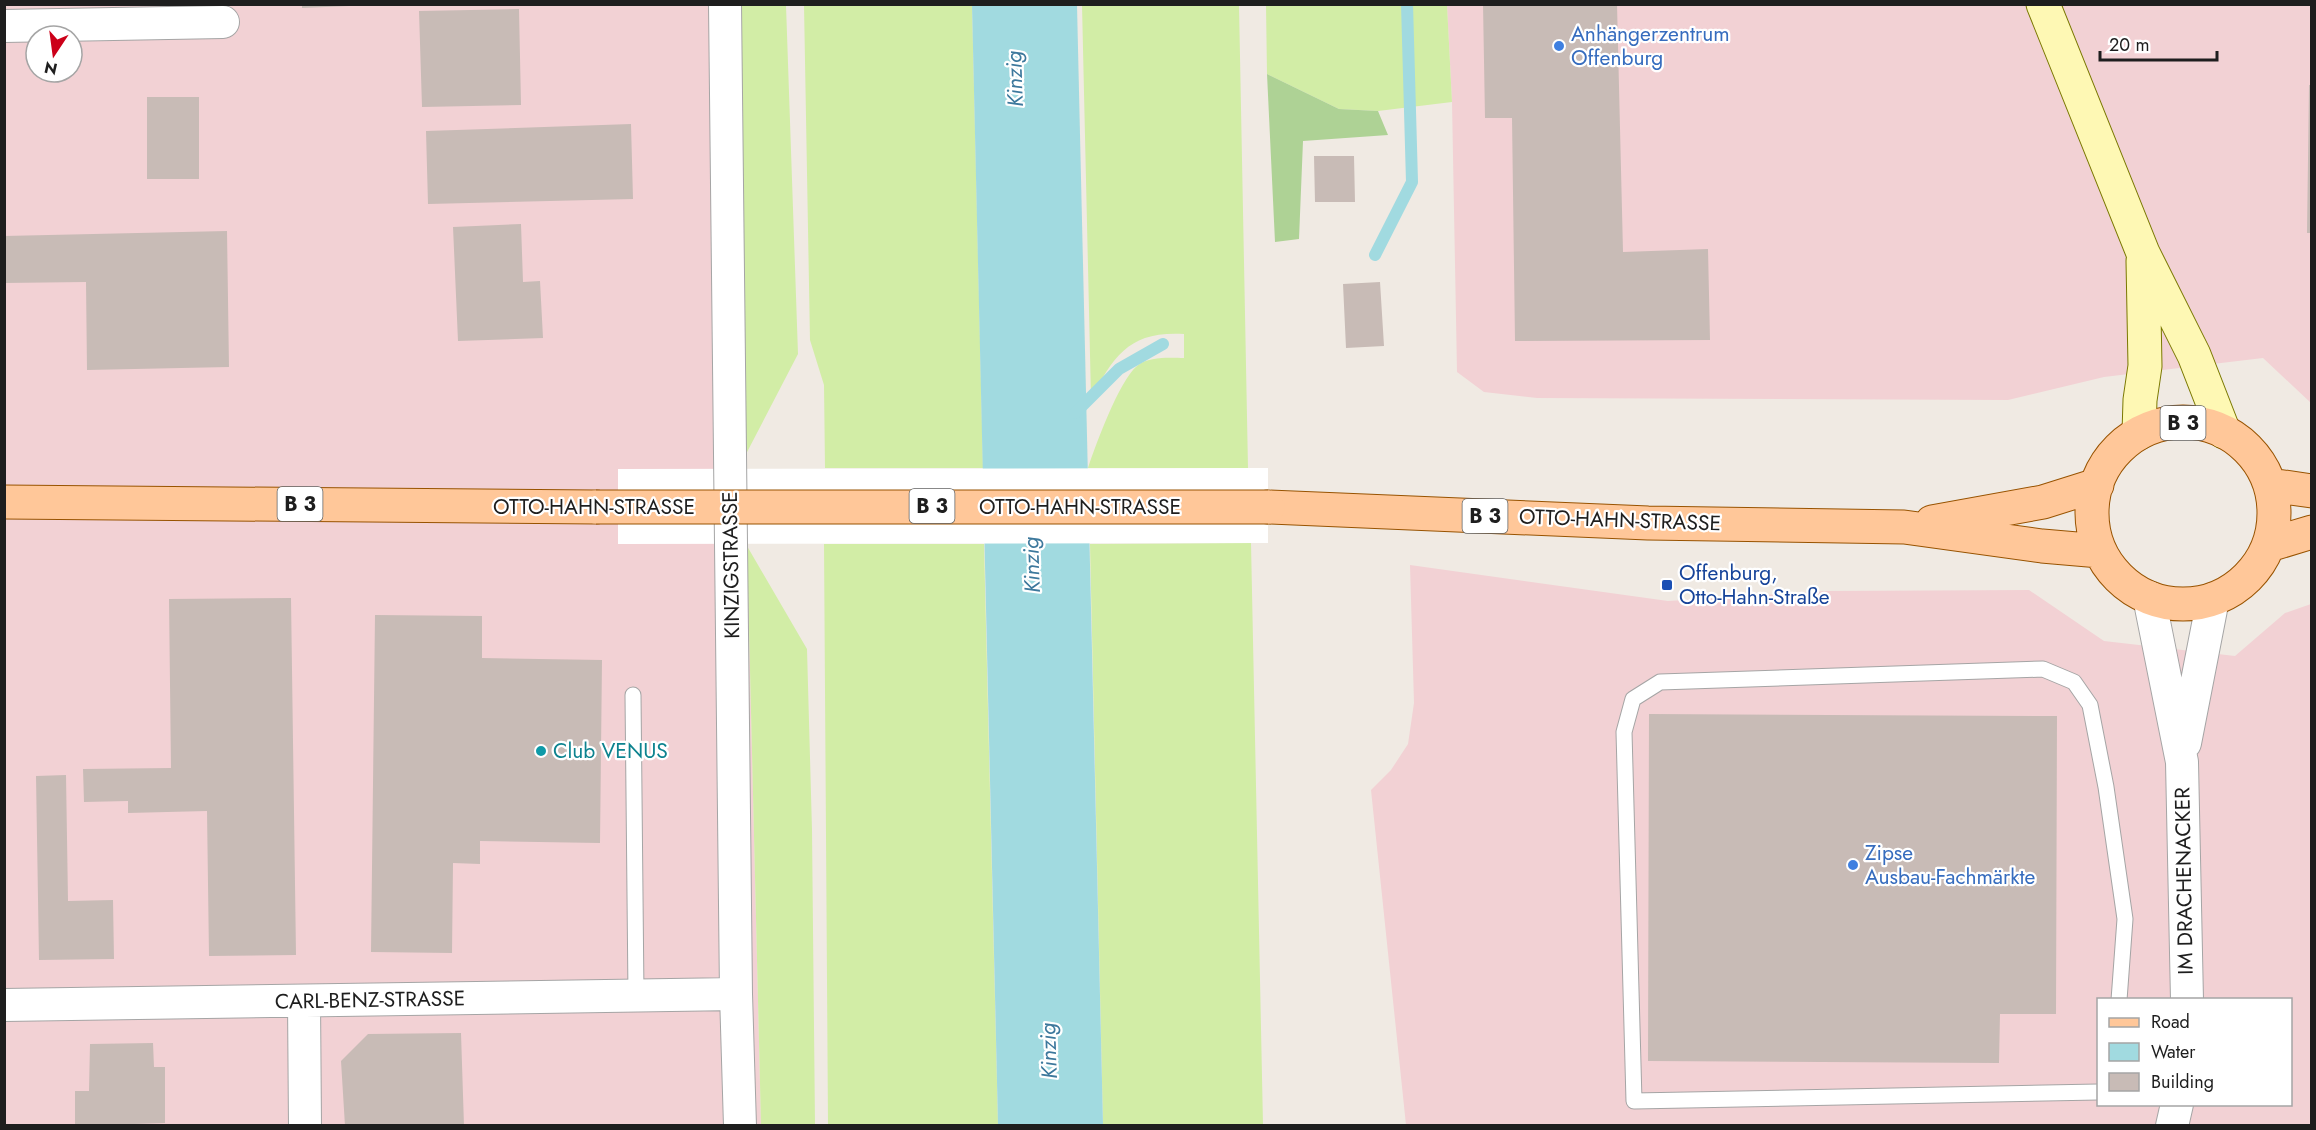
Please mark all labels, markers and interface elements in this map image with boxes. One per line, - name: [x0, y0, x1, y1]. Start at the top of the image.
- place label: Anhängerzentrum Offenburg: [1571, 19, 1730, 73]
- north arrow: [24, 24, 84, 84]
- scale bar: [2100, 24, 2217, 62]
- text: 20 m: [2109, 32, 2149, 58]
- marker: Anhängerzentrum Offenburg: [1552, 39, 1566, 53]
- water label: Kinzig: [997, 50, 1031, 108]
- text: N: [42, 55, 60, 81]
- road number: B 3: [2160, 406, 2206, 440]
- road number: B 3: [278, 487, 322, 521]
- road number: B 3: [910, 489, 954, 523]
- street label: KINZIGSTRASSE: [715, 491, 747, 639]
- street label: OTTO-HAHN-STRASSE: [493, 492, 695, 522]
- street label: OTTO-HAHN-STRASSE: [979, 492, 1181, 522]
- road number: B 3: [1462, 499, 1508, 533]
- street label: OTTO-HAHN-STRASSE: [1518, 501, 1722, 539]
- water label: Kinzig: [1014, 536, 1048, 594]
- place label: Offenburg, Otto-Hahn-Straße: [1679, 558, 1830, 612]
- marker: Offenburg, Otto-Hahn-Straße: [1660, 578, 1674, 592]
- place label: Club VENUS: [553, 736, 668, 766]
- marker: Club VENUS: [534, 744, 548, 758]
- street label: IM DRACHENACKER: [2167, 787, 2201, 975]
- place label: Zipse Ausbau-Fachmärkte: [1865, 838, 2036, 892]
- marker: Zipse Ausbau-Fachmärkte: [1846, 858, 1860, 872]
- street label: CARL-BENZ-STRASSE: [275, 983, 465, 1017]
- legend: [2097, 998, 2292, 1106]
- text: Road: [2151, 1009, 2190, 1035]
- water label: Kinzig: [1031, 1022, 1065, 1080]
- text: Water: [2151, 1039, 2196, 1065]
- text: Building: [2151, 1069, 2214, 1095]

